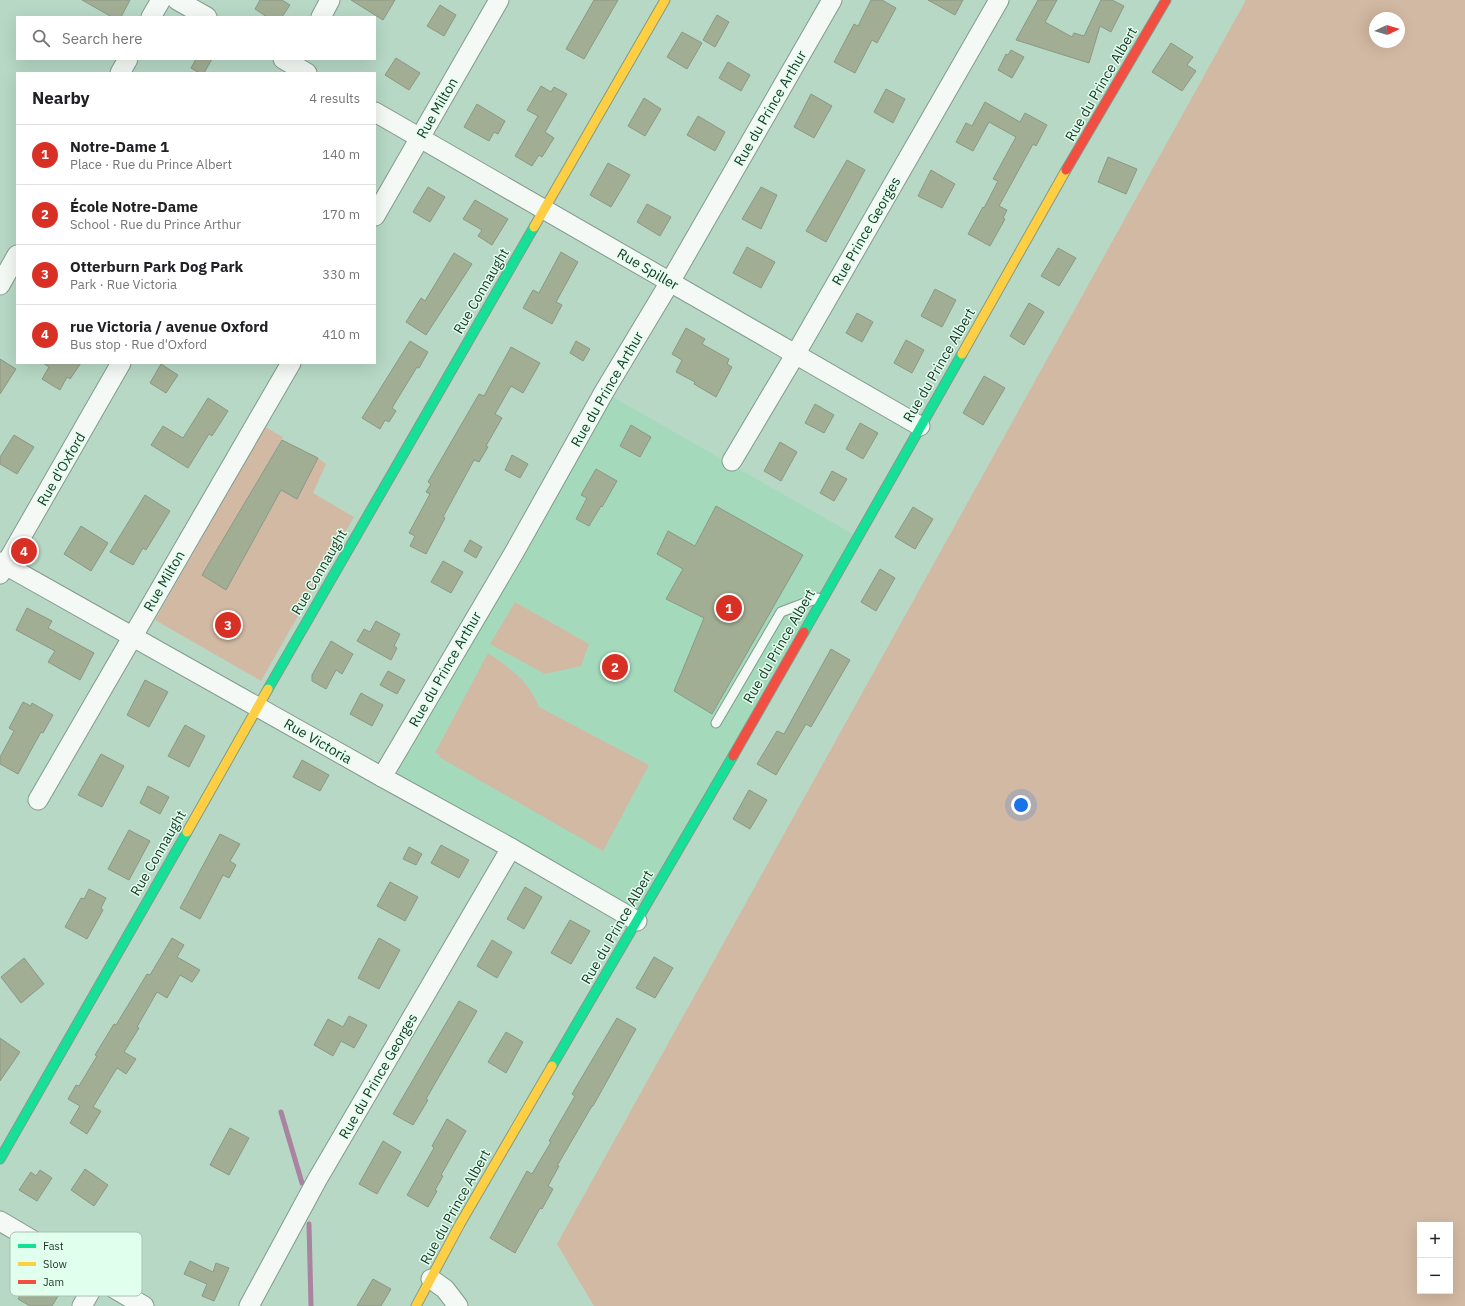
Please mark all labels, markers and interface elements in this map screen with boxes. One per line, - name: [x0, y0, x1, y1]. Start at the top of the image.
- north arrow: [1369, 12, 1405, 48]
- search box: [16, 16, 376, 60]
- street label: Rue du Prince Albert: [1061, 24, 1141, 144]
- icon: search: [30, 27, 52, 49]
- text: Search here: [62, 29, 142, 48]
- street label: Rue du Prince Arthur: [730, 47, 810, 169]
- street label: Rue Milton: [412, 74, 462, 142]
- text: Nearby: [32, 87, 90, 109]
- text: 4 results: [309, 90, 360, 107]
- text: Notre-Dame 1: [70, 137, 169, 156]
- text: 1: [41, 146, 49, 163]
- text: 140 m: [322, 146, 360, 163]
- text: Place · Rue du Prince Albert: [70, 156, 232, 173]
- street label: Rue Prince Georges: [828, 173, 905, 289]
- text: École Notre-Dame: [70, 197, 198, 216]
- text: 2: [41, 206, 49, 223]
- text: 170 m: [322, 206, 360, 223]
- text: School · Rue du Prince Arthur: [70, 216, 241, 233]
- street label: Rue Spiller: [614, 244, 682, 294]
- street label: Rue Connaught: [449, 245, 513, 337]
- text: Otterburn Park Dog Park: [70, 257, 243, 276]
- text: 3: [41, 266, 49, 283]
- text: 330 m: [322, 266, 360, 283]
- text: Park · Rue Victoria: [70, 276, 177, 293]
- street label: Rue du Prince Albert: [899, 305, 979, 425]
- text: rue Victoria / avenue Oxford: [70, 317, 268, 336]
- text: 4: [41, 326, 49, 343]
- text: 410 m: [322, 326, 360, 343]
- street label: Rue du Prince Arthur: [567, 328, 647, 450]
- text: Bus stop · Rue d'Oxford: [70, 336, 207, 353]
- street label: Rue d'Oxford: [33, 429, 89, 509]
- street label: Rue Connaught: [287, 526, 351, 618]
- pin: 4: [11, 536, 37, 566]
- street label: Rue Milton: [139, 547, 189, 615]
- street label: Rue du Prince Albert: [739, 586, 819, 706]
- pin: 1: [716, 593, 742, 623]
- street label: Rue du Prince Arthur: [405, 608, 485, 730]
- pin: 3: [215, 610, 241, 640]
- pin: 2: [602, 652, 628, 682]
- street label: Rue Victoria: [281, 714, 356, 768]
- your location: [1011, 795, 1031, 815]
- street label: Rue Connaught: [126, 807, 190, 899]
- street label: Rue du Prince Albert: [577, 867, 657, 987]
- street label: Rue du Prince Georges: [335, 1010, 421, 1142]
- street label: Rue du Prince Albert: [416, 1146, 494, 1268]
- map controls: [1417, 1222, 1453, 1294]
- button: +: [1417, 1222, 1453, 1258]
- legend: [10, 1232, 142, 1296]
- text: Fast: [43, 1239, 64, 1253]
- text: Slow: [43, 1257, 67, 1271]
- button: −: [1417, 1258, 1453, 1294]
- text: Jam: [43, 1275, 64, 1289]

